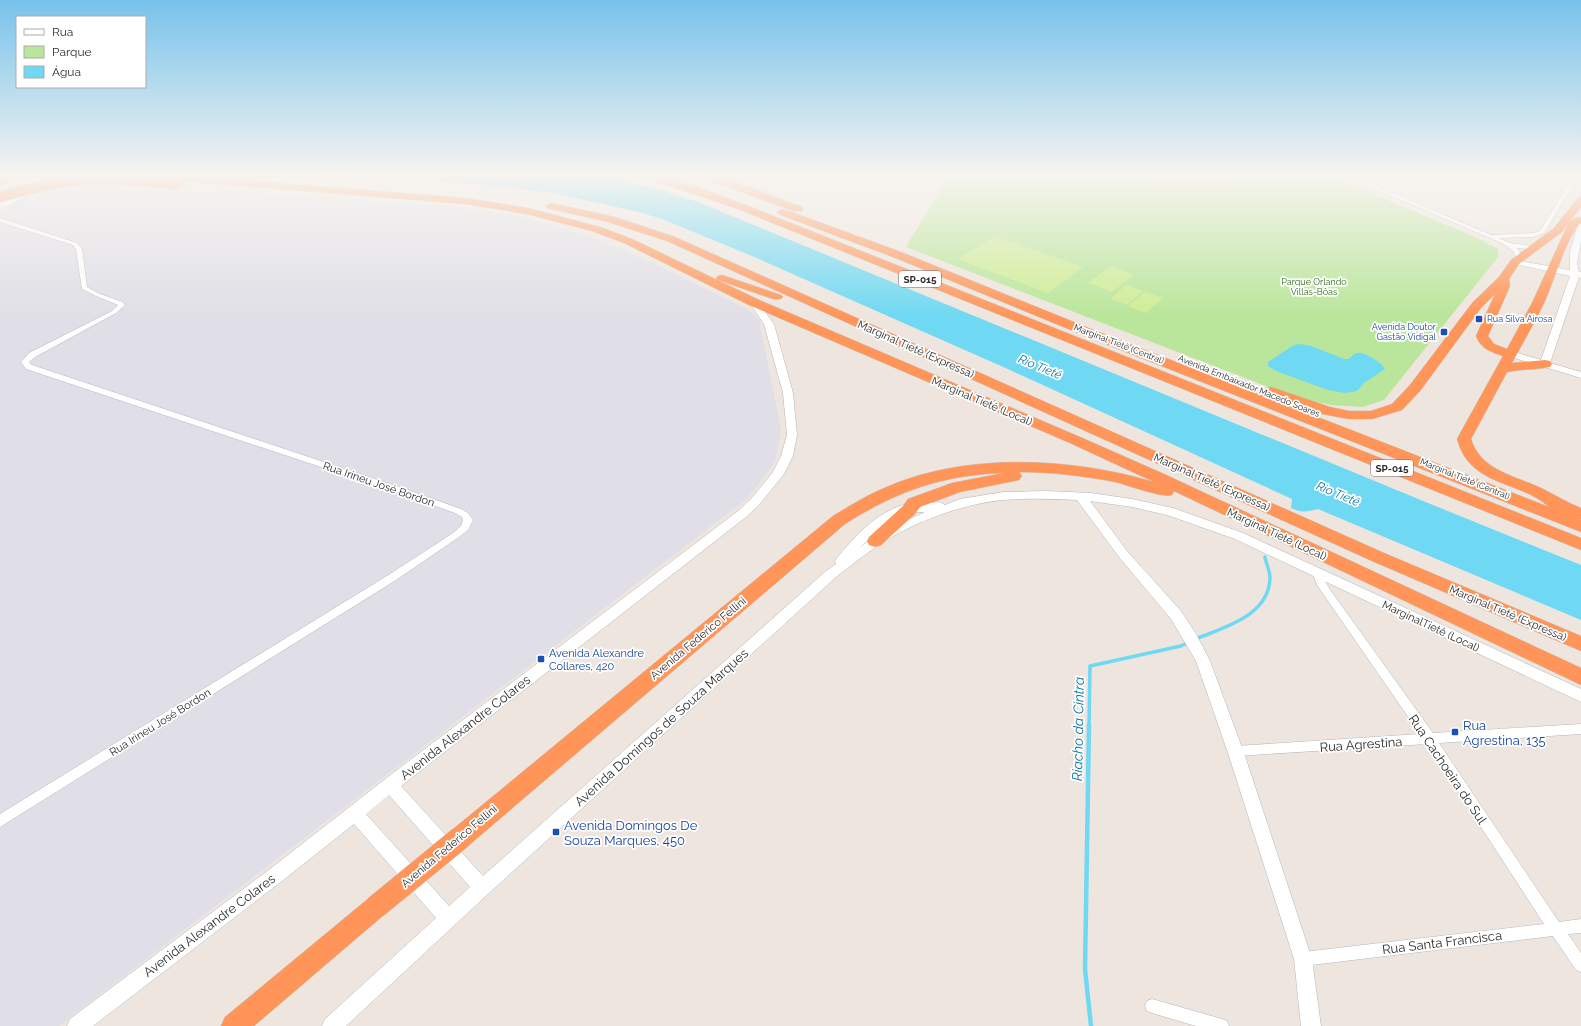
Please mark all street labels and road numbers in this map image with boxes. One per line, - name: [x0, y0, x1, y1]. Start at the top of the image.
- road number: SP-015: [899, 271, 941, 287]
- street label: Marginal Tietê (Expressa): [856, 318, 976, 381]
- street label: Marginal Tietê (Central): [1073, 322, 1166, 366]
- street label: Avenida Embaixador Macedo Soares: [1177, 353, 1322, 419]
- street label: Marginal Tietê (Local): [929, 374, 1034, 429]
- street label: Marginal Tietê (Expressa): [1152, 451, 1272, 514]
- street label: Marginal Tietê (Central): [1419, 456, 1512, 502]
- street label: Rua Irineu José Bordon: [321, 459, 436, 510]
- road number: SP-015: [1371, 460, 1413, 476]
- street label: Marginal Tietê (Local): [1225, 506, 1329, 563]
- street label: Marginal Tietê (Expressa): [1447, 583, 1568, 644]
- street label: Avenida Federico Fellini: [648, 595, 749, 682]
- street label: MarginalTietê (Local): [1380, 598, 1482, 655]
- street label: Avenida Domingos de Souza Marques: [572, 646, 751, 809]
- street label: Avenida Alexandre Colares: [397, 672, 533, 783]
- street label: Rua Irineu José Bordon: [107, 686, 213, 759]
- street label: Rua Cachoeira do Sul: [1405, 712, 1490, 827]
- street label: Rua Agrestina: [1319, 734, 1403, 755]
- street label: Avenida Federico Fellini: [399, 803, 500, 890]
- street label: Avenida Alexandre Colares: [141, 871, 278, 980]
- street label: Rua Santa Francisca: [1381, 928, 1503, 957]

